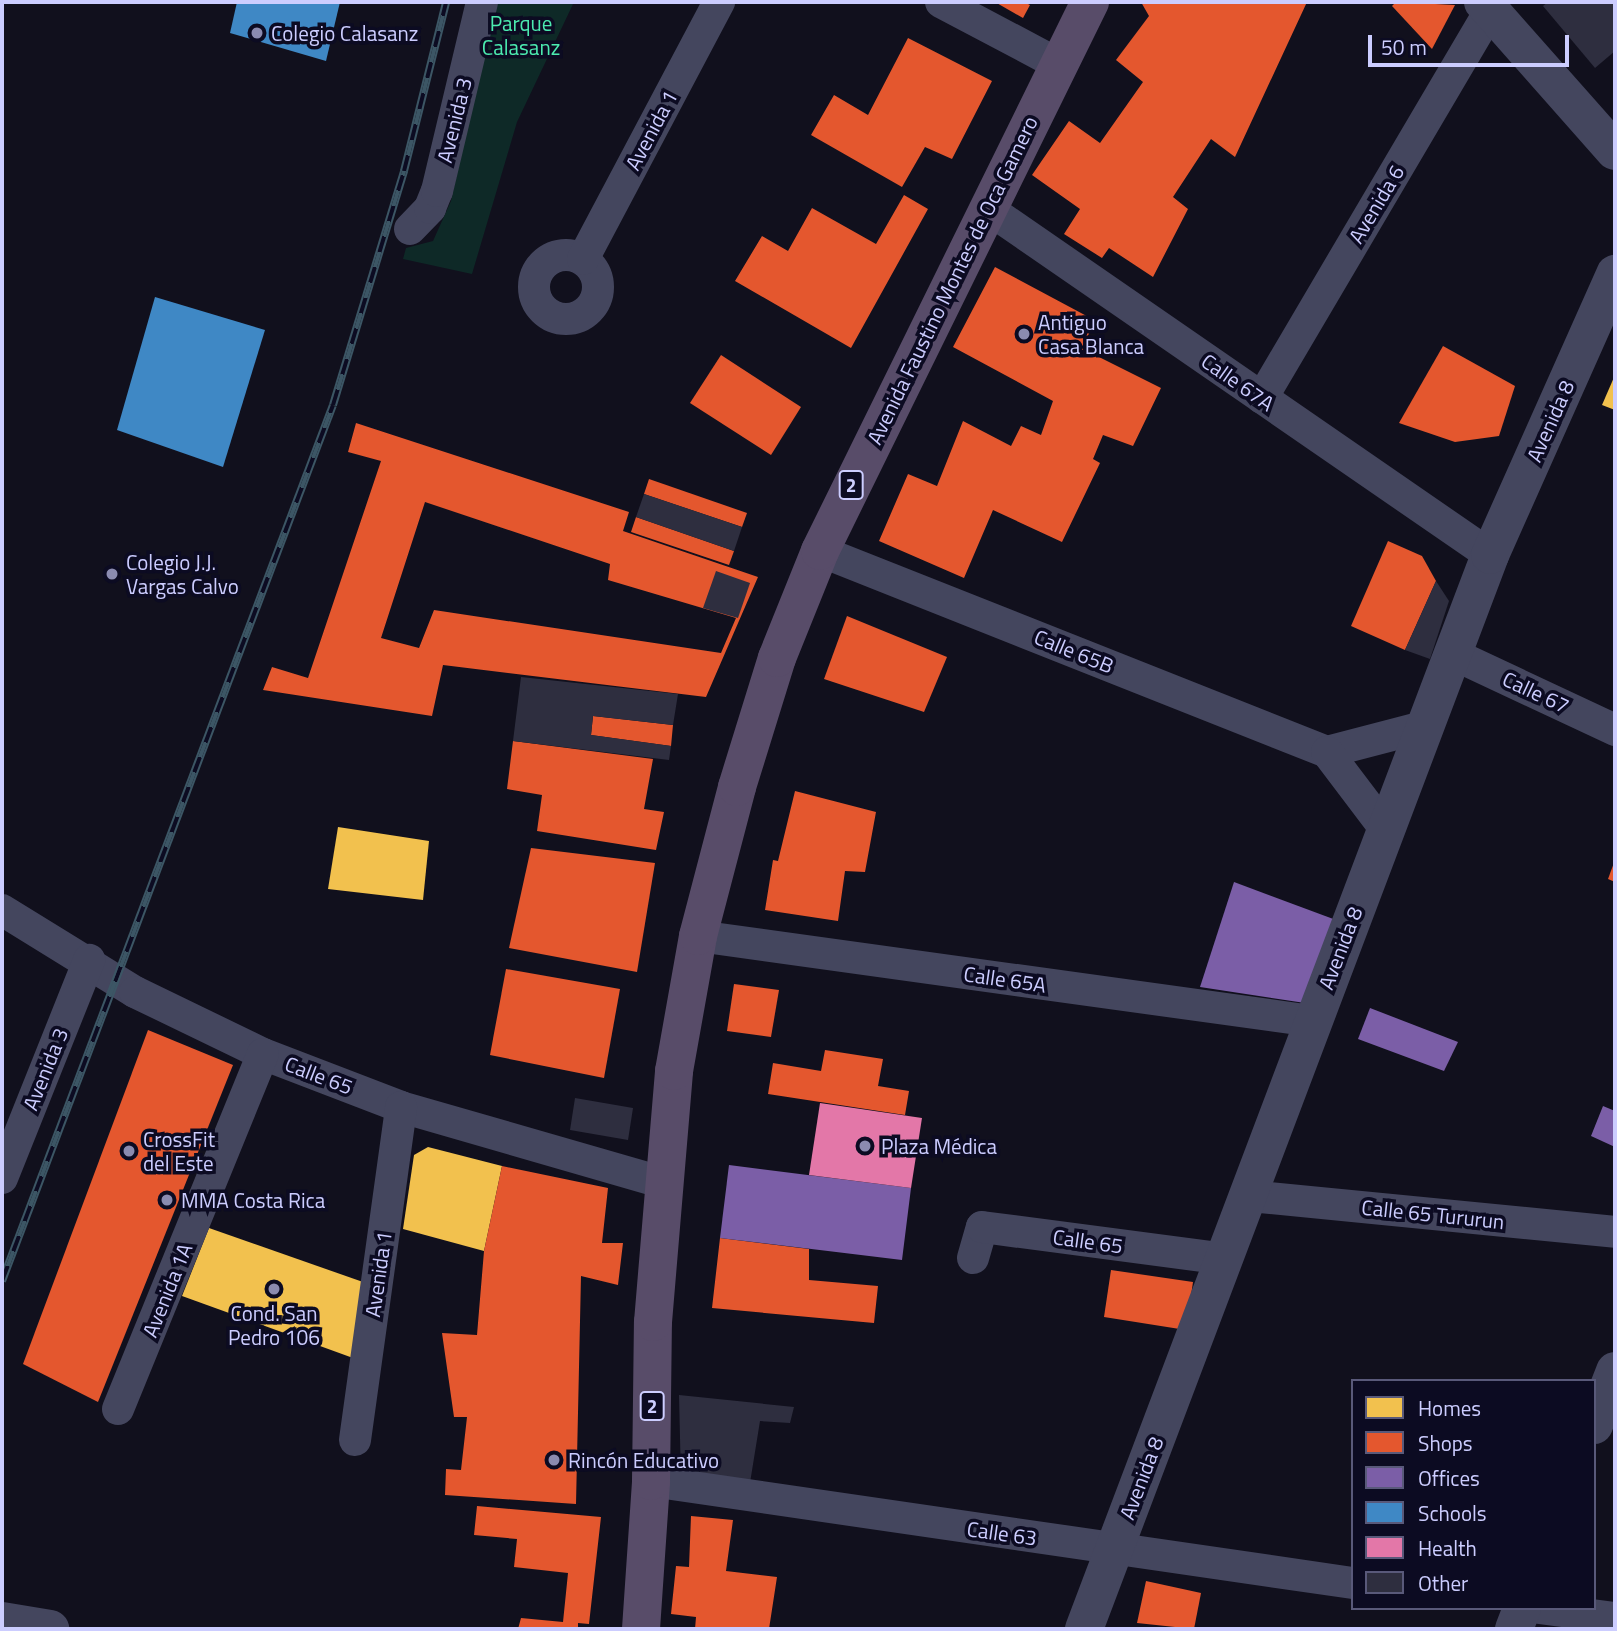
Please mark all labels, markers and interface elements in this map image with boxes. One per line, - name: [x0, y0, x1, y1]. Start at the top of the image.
- park label: Parque Calasanz: [482, 10, 560, 60]
- place label: Colegio Calasanz: [271, 20, 418, 46]
- scale bar: [1372, 21, 1573, 65]
- marker: Colegio Calasanz: [249, 25, 265, 41]
- text: 50 m: [1381, 31, 1427, 63]
- street label: Avenida 3: [431, 75, 477, 165]
- street label: Avenida 1: [620, 86, 682, 174]
- street label: Avenida Faustino Montes de Oca Gamero: [861, 112, 1043, 448]
- street label: Avenida 6: [1343, 160, 1409, 248]
- place label: Antiguo Casa Blanca: [1038, 309, 1144, 359]
- marker: Antiguo Casa Blanca: [1016, 326, 1032, 342]
- street label: Calle 67A: [1197, 348, 1279, 416]
- street label: Avenida 8: [1521, 376, 1579, 466]
- road number: 2: [837, 470, 865, 500]
- place label: Colegio J.J. Vargas Calvo: [126, 549, 239, 599]
- marker: Colegio J.J. Vargas Calvo: [104, 566, 120, 582]
- street label: Calle 65B: [1031, 624, 1117, 678]
- street label: Calle 67: [1499, 666, 1573, 718]
- street label: Avenida 8: [1313, 903, 1367, 993]
- street label: Calle 65A: [962, 961, 1048, 997]
- street label: Avenida 3: [17, 1024, 73, 1114]
- street label: Calle 65: [282, 1051, 356, 1099]
- place label: CrossFit del Este: [143, 1126, 215, 1176]
- place label: Plaza Médica: [881, 1133, 997, 1159]
- marker: Plaza Médica: [855, 1136, 875, 1156]
- marker: CrossFit del Este: [121, 1143, 137, 1159]
- place label: MMA Costa Rica: [181, 1187, 325, 1213]
- marker: MMA Costa Rica: [159, 1192, 175, 1208]
- street label: Calle 65 Tururun: [1360, 1194, 1506, 1234]
- street label: Calle 65: [1051, 1224, 1125, 1258]
- street label: Avenida 1: [360, 1229, 396, 1319]
- street label: Avenida 1A: [137, 1239, 197, 1341]
- marker: Cond. San Pedro 106: [266, 1281, 282, 1297]
- place label: Cond. San Pedro 106: [228, 1300, 320, 1350]
- legend: [1351, 1379, 1596, 1610]
- road number: 2: [638, 1390, 666, 1422]
- text: Homes: [1418, 1392, 1481, 1424]
- text: Shops: [1418, 1427, 1473, 1459]
- street label: Avenida 8: [1114, 1433, 1168, 1523]
- place label: Rincón Educativo: [568, 1447, 719, 1473]
- marker: Rincón Educativo: [546, 1452, 562, 1468]
- text: Offices: [1418, 1462, 1480, 1494]
- text: Schools: [1418, 1497, 1487, 1529]
- street label: Calle 63: [965, 1516, 1039, 1550]
- text: Health: [1418, 1532, 1477, 1564]
- text: Other: [1418, 1567, 1468, 1599]

